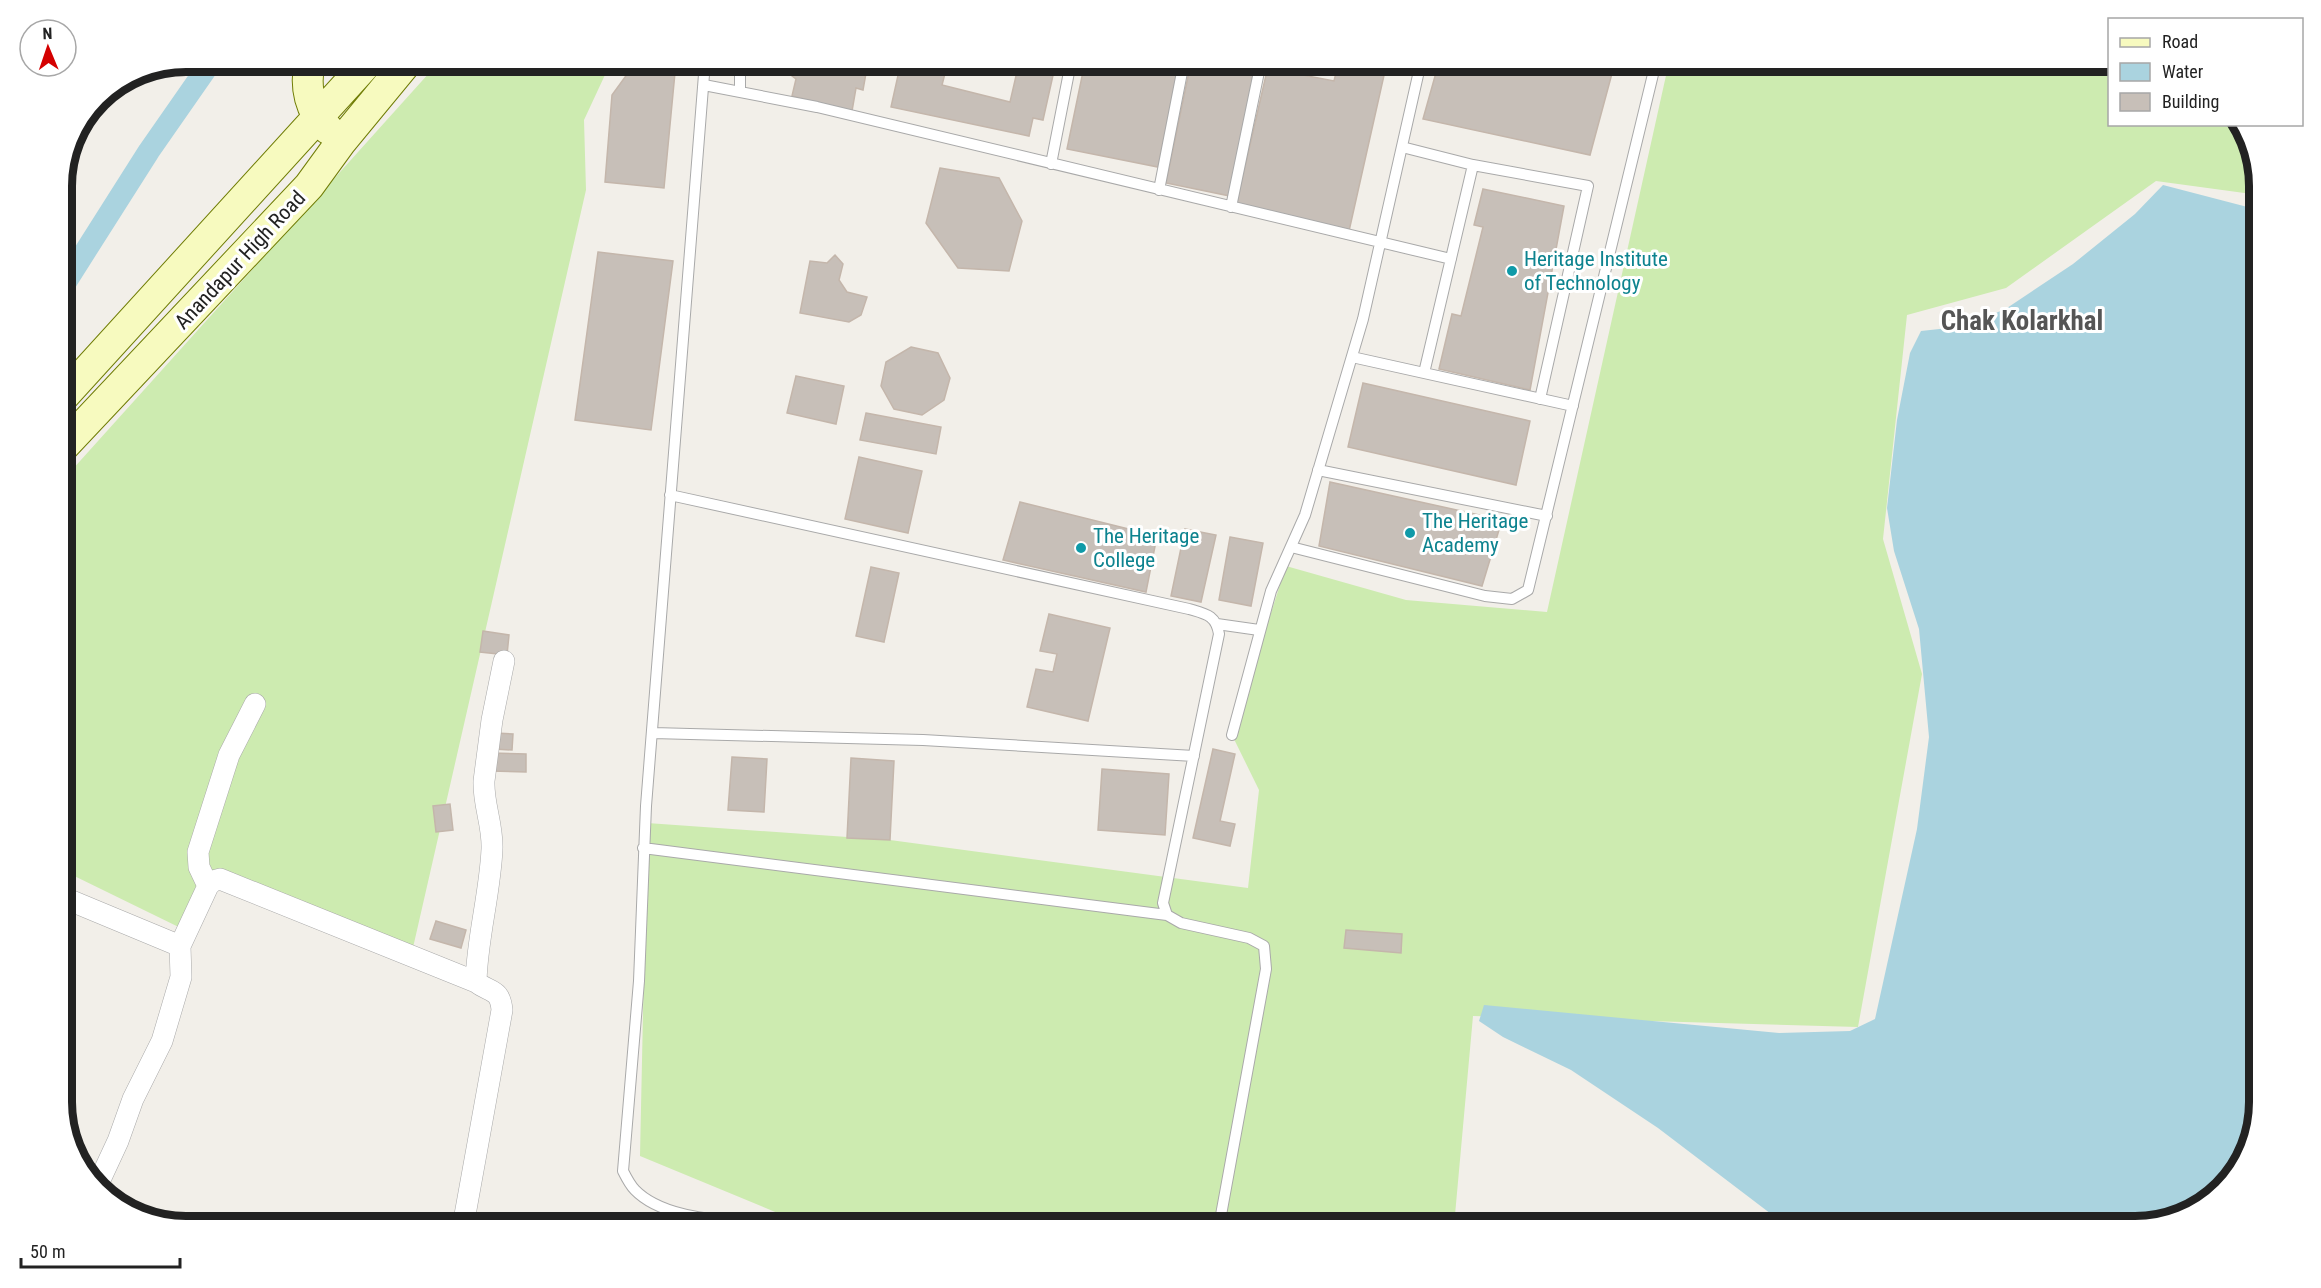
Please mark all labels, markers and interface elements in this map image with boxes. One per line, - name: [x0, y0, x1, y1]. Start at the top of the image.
- north arrow: [18, 18, 78, 78]
- legend: [2108, 18, 2303, 126]
- text: N: [42, 24, 53, 43]
- text: Road: [2162, 31, 2198, 52]
- text: Water: [2162, 61, 2204, 82]
- text: Building: [2162, 91, 2219, 112]
- street label: Anandapur High Road: [170, 186, 310, 334]
- place label: Heritage Institute of Technology: [1524, 247, 1668, 295]
- marker: Heritage Institute of Technology: [1505, 264, 1519, 278]
- district label: Chak Kolarkhal: [1941, 305, 2103, 337]
- place label: The Heritage Academy: [1422, 509, 1528, 557]
- place label: The Heritage College: [1093, 524, 1199, 572]
- marker: The Heritage Academy: [1403, 526, 1417, 540]
- marker: The Heritage College: [1074, 541, 1088, 555]
- scale bar: [21, 1231, 180, 1269]
- text: 50 m: [30, 1241, 65, 1262]

